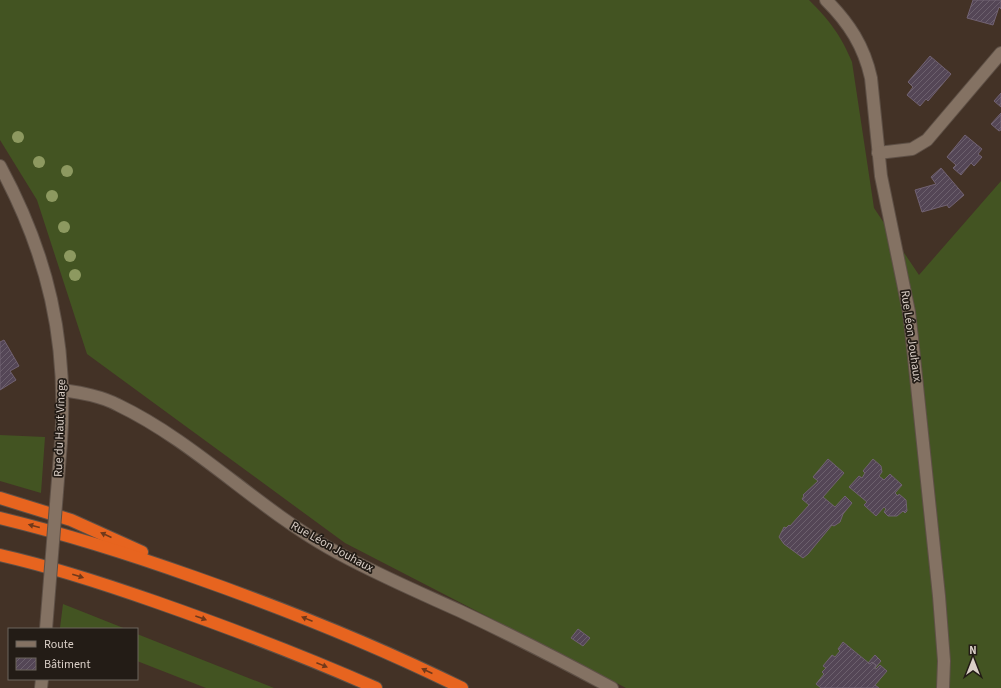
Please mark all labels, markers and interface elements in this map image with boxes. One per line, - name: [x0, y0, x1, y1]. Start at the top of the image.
- street label: Rue Léon Jouhaux: [896, 289, 926, 383]
- street label: Rue du Haut Vinage: [50, 379, 70, 477]
- street label: Rue Léon Jouhaux: [288, 517, 377, 577]
- one-way arrow: [28, 523, 40, 529]
- one-way arrow: [100, 531, 112, 537]
- one-way arrow: [72, 573, 84, 579]
- one-way arrow: [196, 615, 208, 621]
- one-way arrow: [301, 616, 313, 622]
- legend: [8, 628, 138, 680]
- text: Route: [44, 636, 74, 653]
- north arrow: [953, 640, 993, 680]
- text: N: [969, 643, 977, 658]
- text: Bâtiment: [44, 656, 90, 673]
- one-way arrow: [317, 662, 328, 668]
- one-way arrow: [421, 668, 432, 674]

